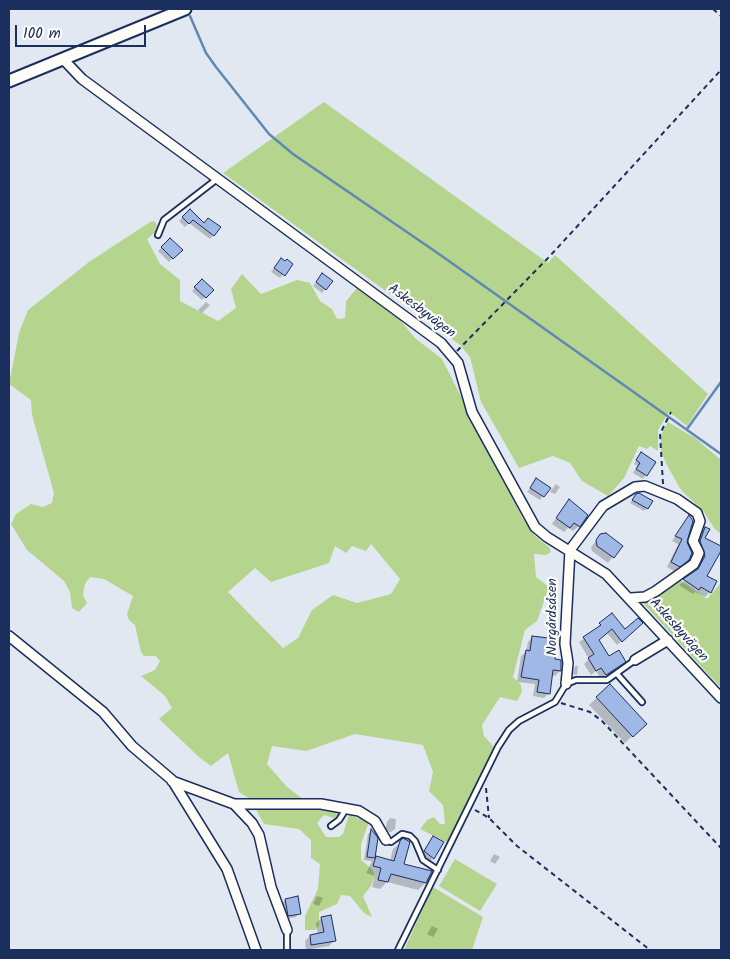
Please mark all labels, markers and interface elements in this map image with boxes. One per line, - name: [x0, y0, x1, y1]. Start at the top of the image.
- scale bar: [18, 15, 149, 47]
- text: 100 m: [23, 22, 61, 46]
- street label: Askesbyvägen: [384, 281, 458, 343]
- street label: Norgårdsåsen: [546, 578, 562, 656]
- street label: Askesbyvägen: [645, 596, 711, 666]

